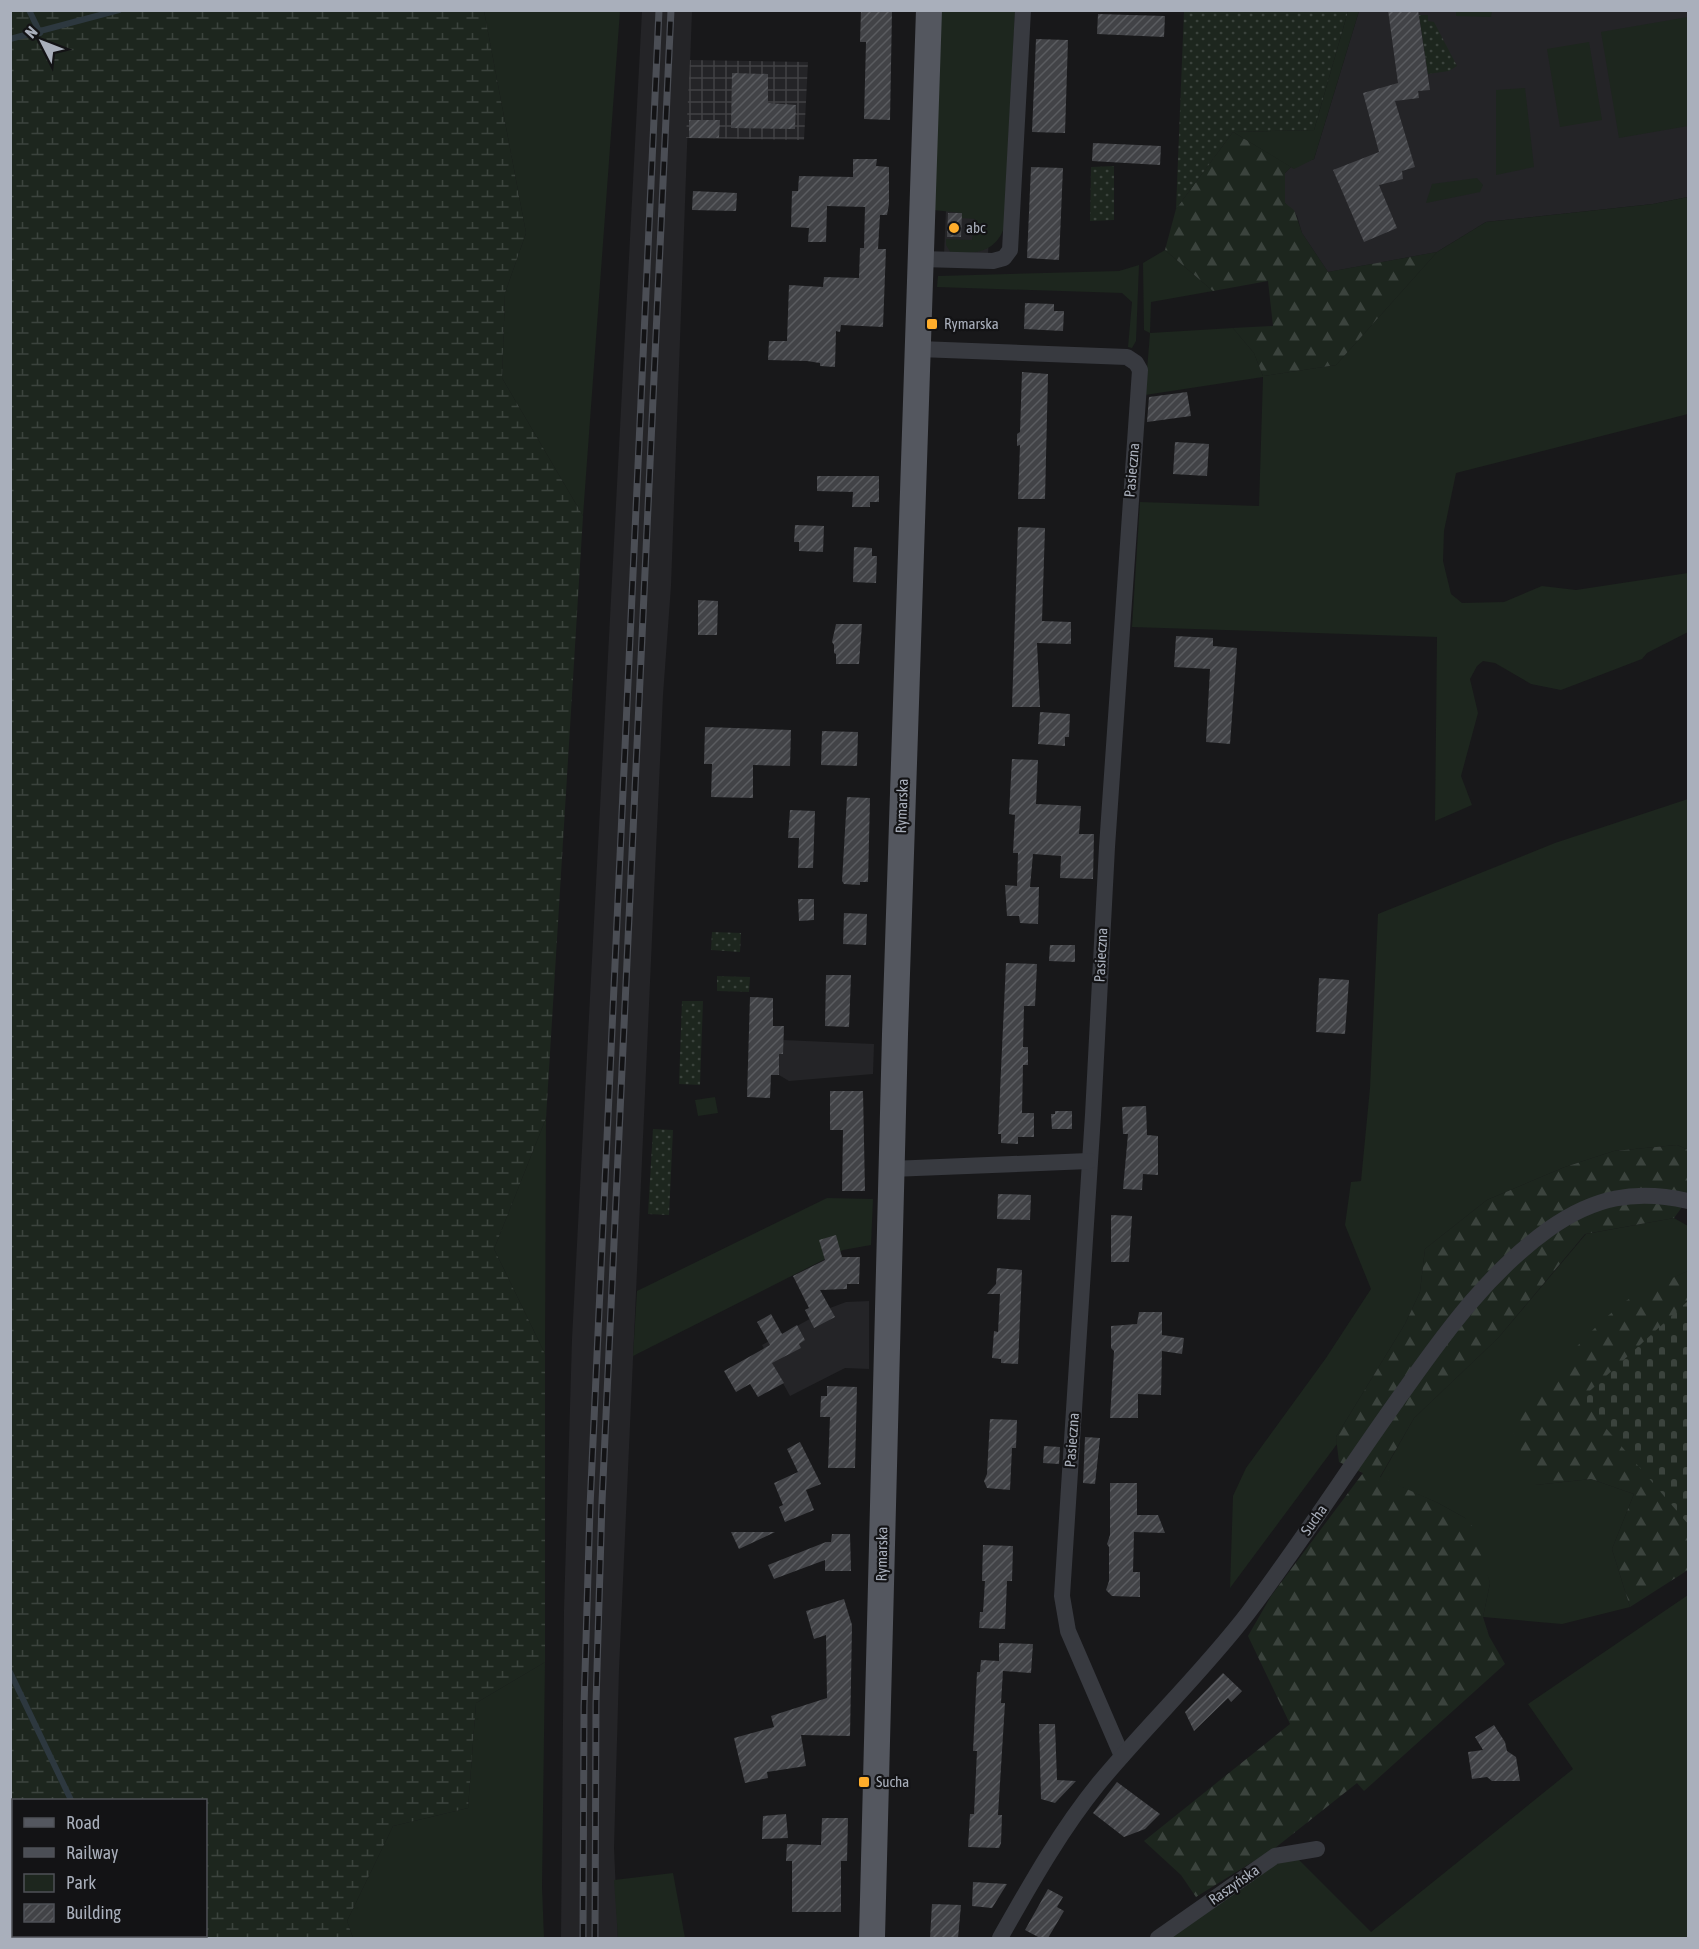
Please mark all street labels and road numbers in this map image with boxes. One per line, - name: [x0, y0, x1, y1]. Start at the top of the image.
- street label: Pasieczna: [1121, 442, 1142, 498]
- street label: Rymarska: [892, 778, 911, 834]
- street label: Pasieczna: [1091, 927, 1110, 983]
- street label: Pasieczna: [1061, 1412, 1082, 1468]
- street label: Sucha: [1297, 1501, 1330, 1538]
- street label: Rymarska: [873, 1526, 890, 1582]
- street label: Raszyńska: [1205, 1861, 1262, 1908]

